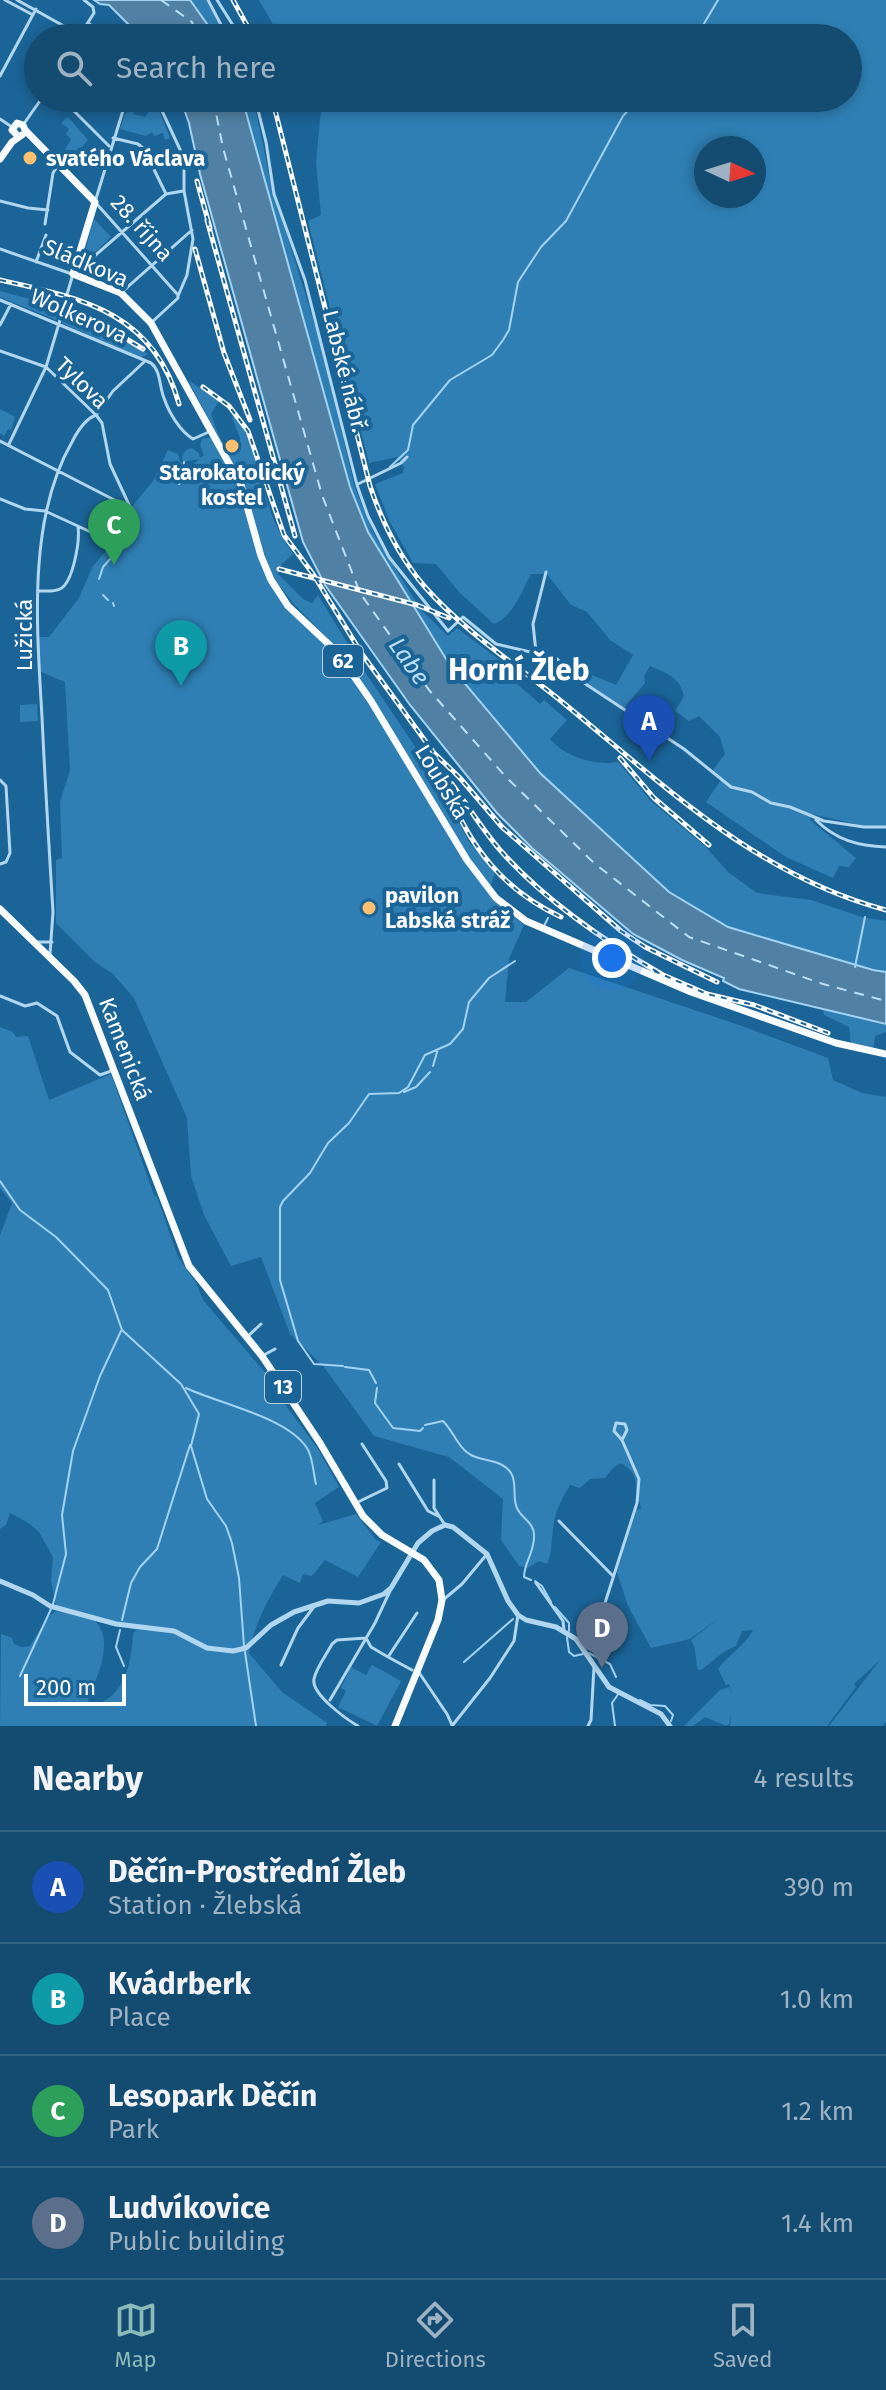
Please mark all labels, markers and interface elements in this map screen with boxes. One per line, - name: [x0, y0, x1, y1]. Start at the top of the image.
- search box: [24, 24, 862, 112]
- icon: search: [52, 46, 96, 90]
- text: Search here: [116, 50, 276, 86]
- north arrow: [694, 136, 766, 208]
- place label: svatého Václava: [46, 145, 205, 172]
- marker: svatého Václava: [21, 149, 39, 167]
- street label: 28. října: [105, 189, 179, 267]
- street label: Sládkova: [39, 233, 133, 293]
- street label: Wolkerova: [26, 283, 132, 349]
- street label: Labské nábř.: [317, 307, 373, 435]
- street label: Tylova: [50, 351, 114, 415]
- marker: Starokatolický kostel: [223, 437, 241, 455]
- place label: Starokatolický kostel: [159, 459, 305, 511]
- pin: C: [88, 499, 140, 565]
- street label: Lužická: [11, 599, 38, 671]
- pin: B: [155, 620, 207, 686]
- water label: Labe: [383, 632, 435, 690]
- road number: 62: [323, 645, 363, 677]
- district label: Horní Žleb: [448, 650, 590, 688]
- pin: A: [623, 695, 675, 761]
- street label: Loubská: [409, 740, 475, 824]
- place label: pavilon Labská stráž: [385, 882, 510, 934]
- marker: pavilon Labská stráž: [360, 899, 378, 917]
- your location: [592, 938, 632, 978]
- street label: Kamenická: [93, 994, 157, 1104]
- road number: 13: [265, 1371, 301, 1403]
- pin: D: [576, 1602, 628, 1668]
- scale bar: [24, 1670, 126, 1706]
- text: 200 m: [36, 1674, 96, 1701]
- text: Nearby: [32, 1758, 143, 1799]
- text: 4 results: [753, 1763, 854, 1794]
- text: Děčín-Prostřední Žleb: [108, 1854, 406, 1890]
- text: A: [50, 1872, 66, 1903]
- text: 390 m: [784, 1872, 854, 1903]
- text: Station · Žlebská: [108, 1890, 302, 1921]
- text: Kvádrberk: [108, 1966, 251, 2002]
- text: B: [50, 1984, 66, 2015]
- text: 1.0 km: [780, 1984, 854, 2015]
- text: Place: [108, 2002, 171, 2033]
- text: Lesopark Děčín: [108, 2078, 317, 2114]
- text: C: [51, 2096, 65, 2127]
- text: 1.2 km: [781, 2096, 854, 2127]
- text: Park: [108, 2114, 159, 2145]
- text: Ludvíkovice: [108, 2190, 270, 2226]
- text: D: [50, 2208, 66, 2239]
- text: 1.4 km: [781, 2208, 854, 2239]
- text: Public building: [108, 2226, 284, 2257]
- tab: Map: [114, 2298, 158, 2373]
- tab: Directions: [385, 2298, 486, 2373]
- tab: Saved: [713, 2298, 772, 2373]

